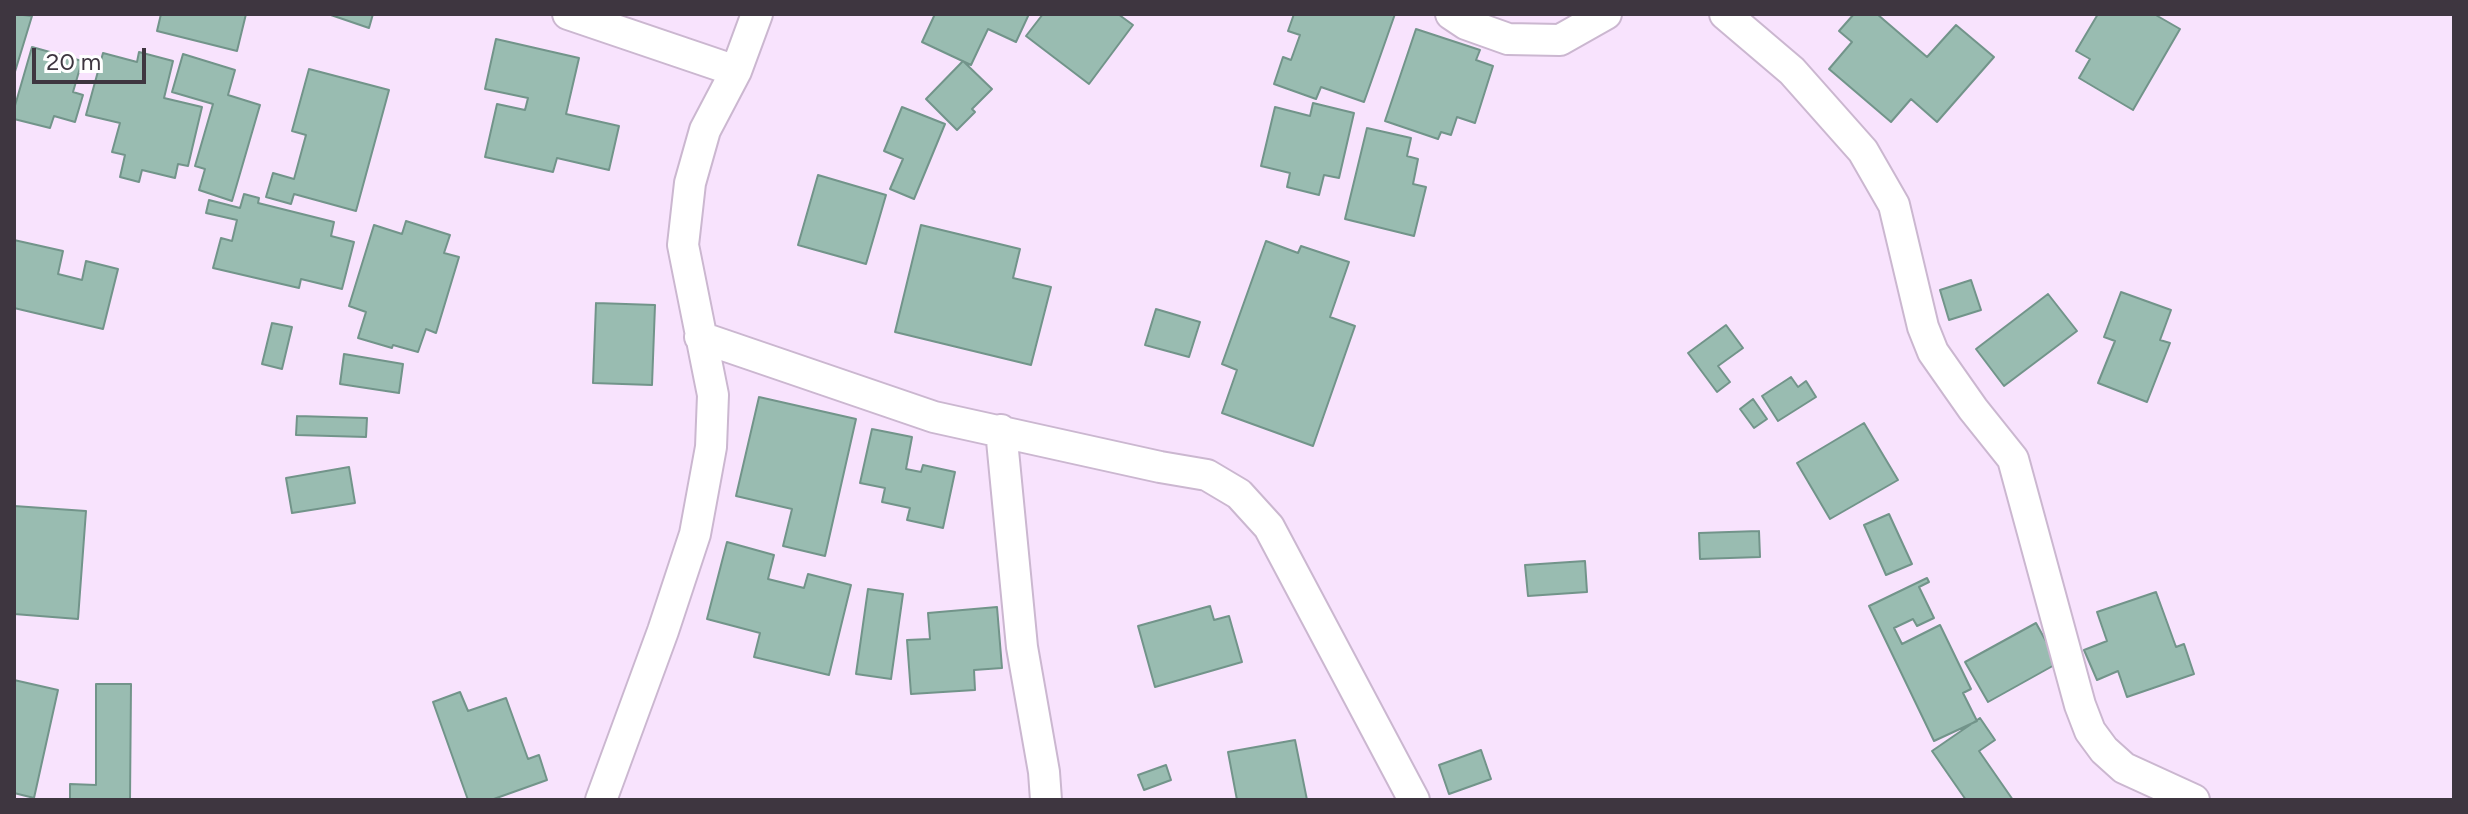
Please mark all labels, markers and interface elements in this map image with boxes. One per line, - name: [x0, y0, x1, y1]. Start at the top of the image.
- scale bar: [36, 32, 150, 82]
- text: 20 m: [46, 47, 101, 76]

